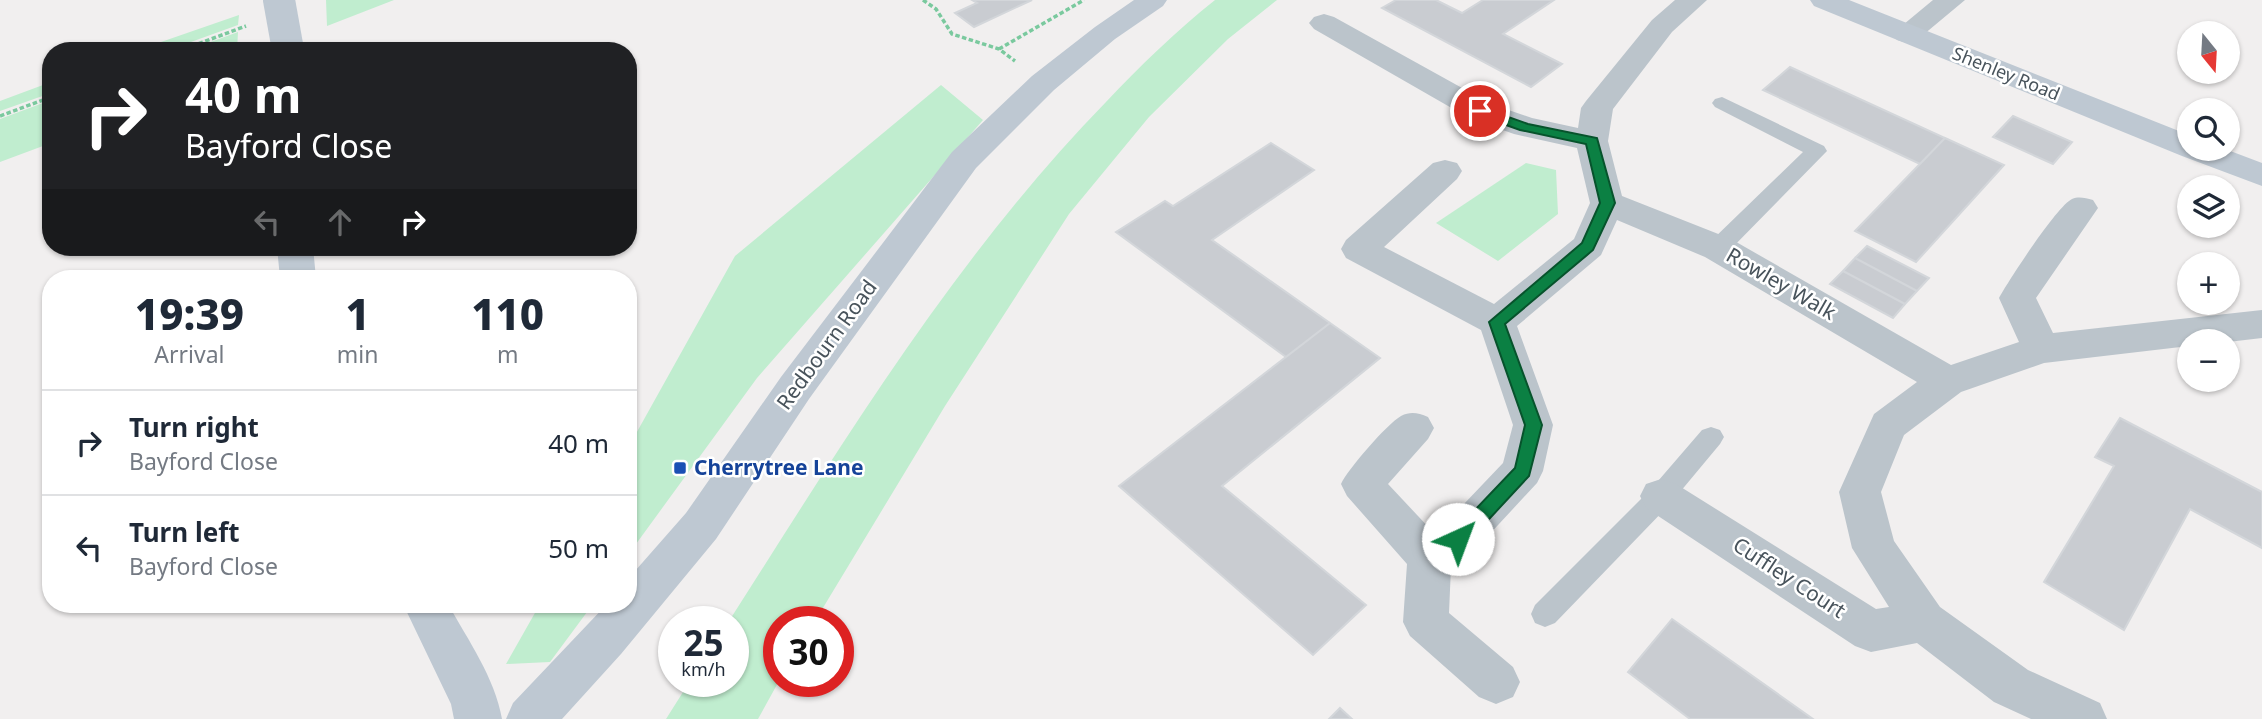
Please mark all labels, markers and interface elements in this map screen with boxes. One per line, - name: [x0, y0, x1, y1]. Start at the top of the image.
- north arrow: [2177, 21, 2240, 84]
- map controls: [2177, 21, 2240, 392]
- street label: Shenley Road: [1949, 41, 2064, 106]
- text: 40 m: [185, 61, 302, 127]
- icon: right: [70, 70, 161, 161]
- pin: [1450, 81, 1510, 141]
- icon: arrive: [1461, 92, 1499, 130]
- button: search: [2177, 98, 2240, 161]
- text: Bayford Close: [185, 124, 392, 167]
- button: layers: [2177, 175, 2240, 238]
- icon: left: [248, 203, 286, 241]
- icon: ahead: [321, 203, 359, 241]
- icon: right: [394, 203, 432, 241]
- street label: Rowley Walk: [1722, 240, 1842, 326]
- button: +: [2177, 252, 2240, 315]
- street label: Redbourn Road: [770, 274, 883, 415]
- text: 19:39: [135, 285, 244, 342]
- text: 1: [345, 285, 370, 342]
- text: 110: [471, 285, 544, 342]
- button: −: [2177, 329, 2240, 392]
- text: Arrival: [154, 338, 224, 370]
- text: min: [337, 338, 378, 370]
- text: m: [497, 338, 518, 370]
- text: Turn right: [129, 409, 259, 445]
- icon: right: [70, 424, 108, 462]
- text: 40 m: [548, 425, 609, 461]
- text: Bayford Close: [129, 445, 278, 477]
- place label: Cherrytree Lane: [694, 453, 864, 481]
- marker: Cherrytree Lane: [672, 460, 688, 476]
- position arrow: [1421, 502, 1495, 576]
- text: Turn left: [129, 514, 240, 550]
- icon: left: [70, 529, 108, 567]
- text: 50 m: [548, 530, 609, 566]
- street label: Cuffley Court: [1728, 530, 1852, 624]
- text: Bayford Close: [129, 550, 278, 582]
- speed limit sign: 30: [763, 606, 854, 697]
- text: 25: [683, 619, 724, 666]
- text: km/h: [681, 657, 726, 681]

